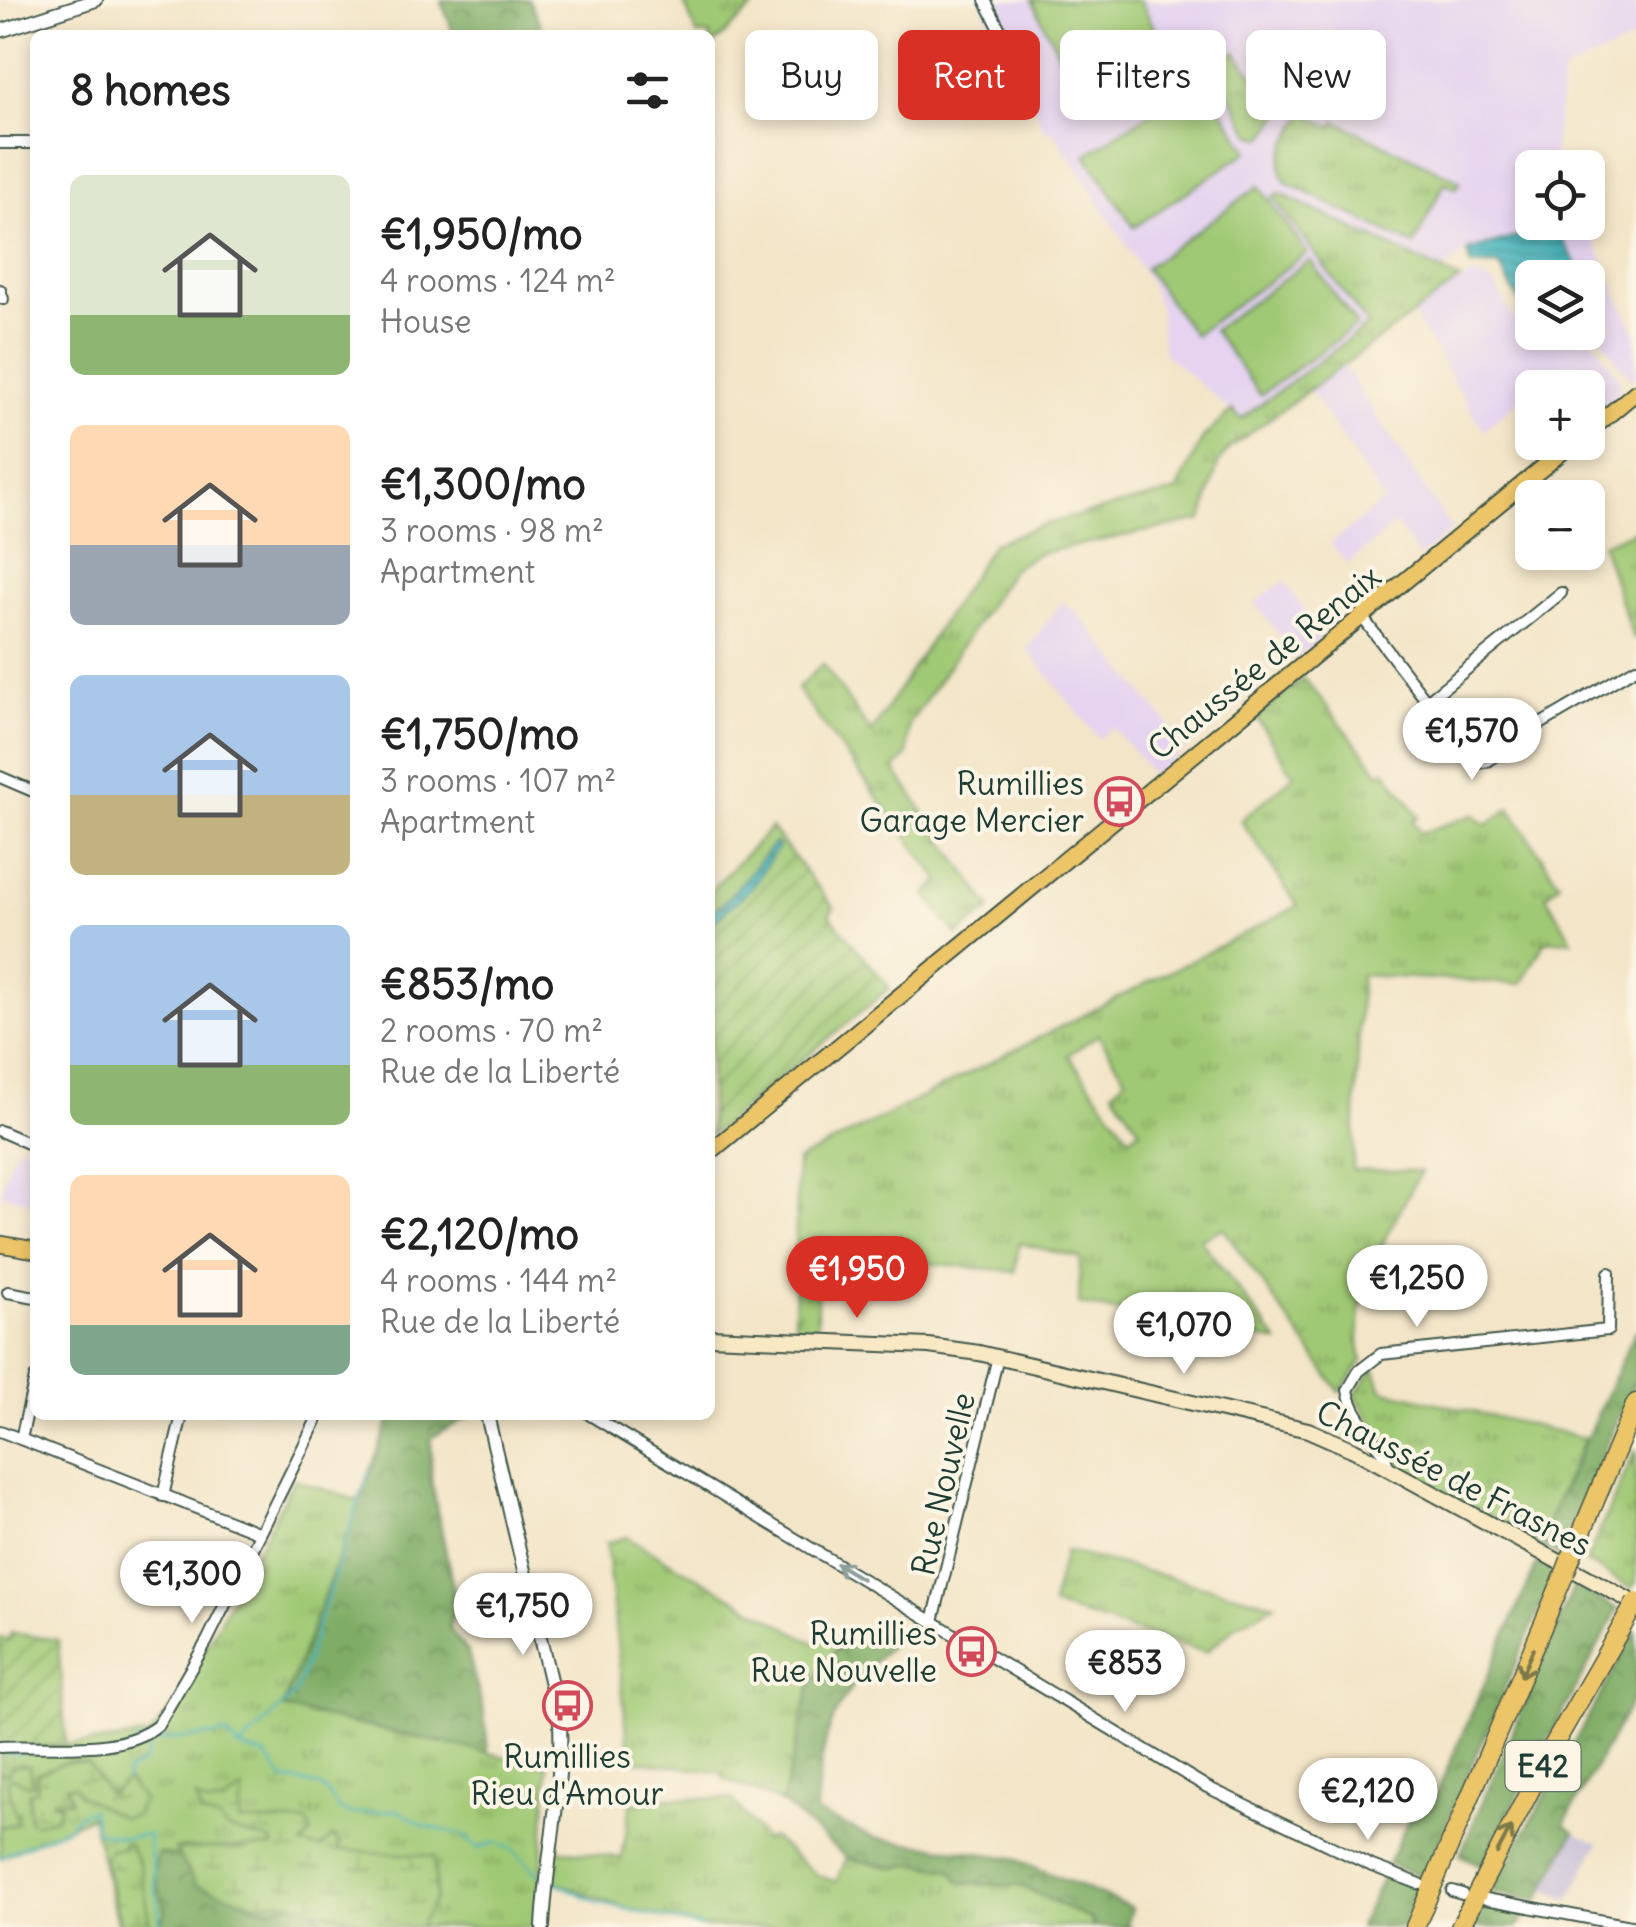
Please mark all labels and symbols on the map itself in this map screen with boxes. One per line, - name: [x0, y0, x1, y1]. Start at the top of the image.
- street label: Chaussée de Renaix: [1139, 555, 1389, 768]
- pin: €1,570: [1391, 698, 1553, 783]
- place label: Rumillies Garage Mercier: [860, 763, 1084, 841]
- bus stop icon: Rumillies Garage Mercier: [1093, 775, 1145, 827]
- pin: €1,950: [776, 1236, 938, 1321]
- pin: €1,250: [1336, 1245, 1498, 1330]
- pin: €1,070: [1103, 1292, 1265, 1377]
- street label: Rue Nouvelle: [902, 1389, 984, 1579]
- street label: Chaussée de Frasnes: [1309, 1391, 1599, 1565]
- pin: €1,300: [111, 1541, 273, 1626]
- one-way arrow: [835, 1561, 864, 1581]
- pin: €1,750: [442, 1573, 604, 1658]
- place label: Rumillies Rue Nouvelle: [751, 1613, 937, 1691]
- bus stop icon: Rumillies Rue Nouvelle: [946, 1625, 998, 1677]
- pin: €853: [1066, 1630, 1184, 1715]
- one-way arrow: [1517, 1647, 1535, 1678]
- bus stop icon: Rumillies Rieu d'Amour: [541, 1680, 593, 1732]
- place label: Rumillies Rieu d'Amour: [470, 1736, 664, 1814]
- road number: E42: [1506, 1741, 1580, 1791]
- pin: €2,120: [1287, 1758, 1449, 1843]
- one-way arrow: [1495, 1825, 1514, 1855]

